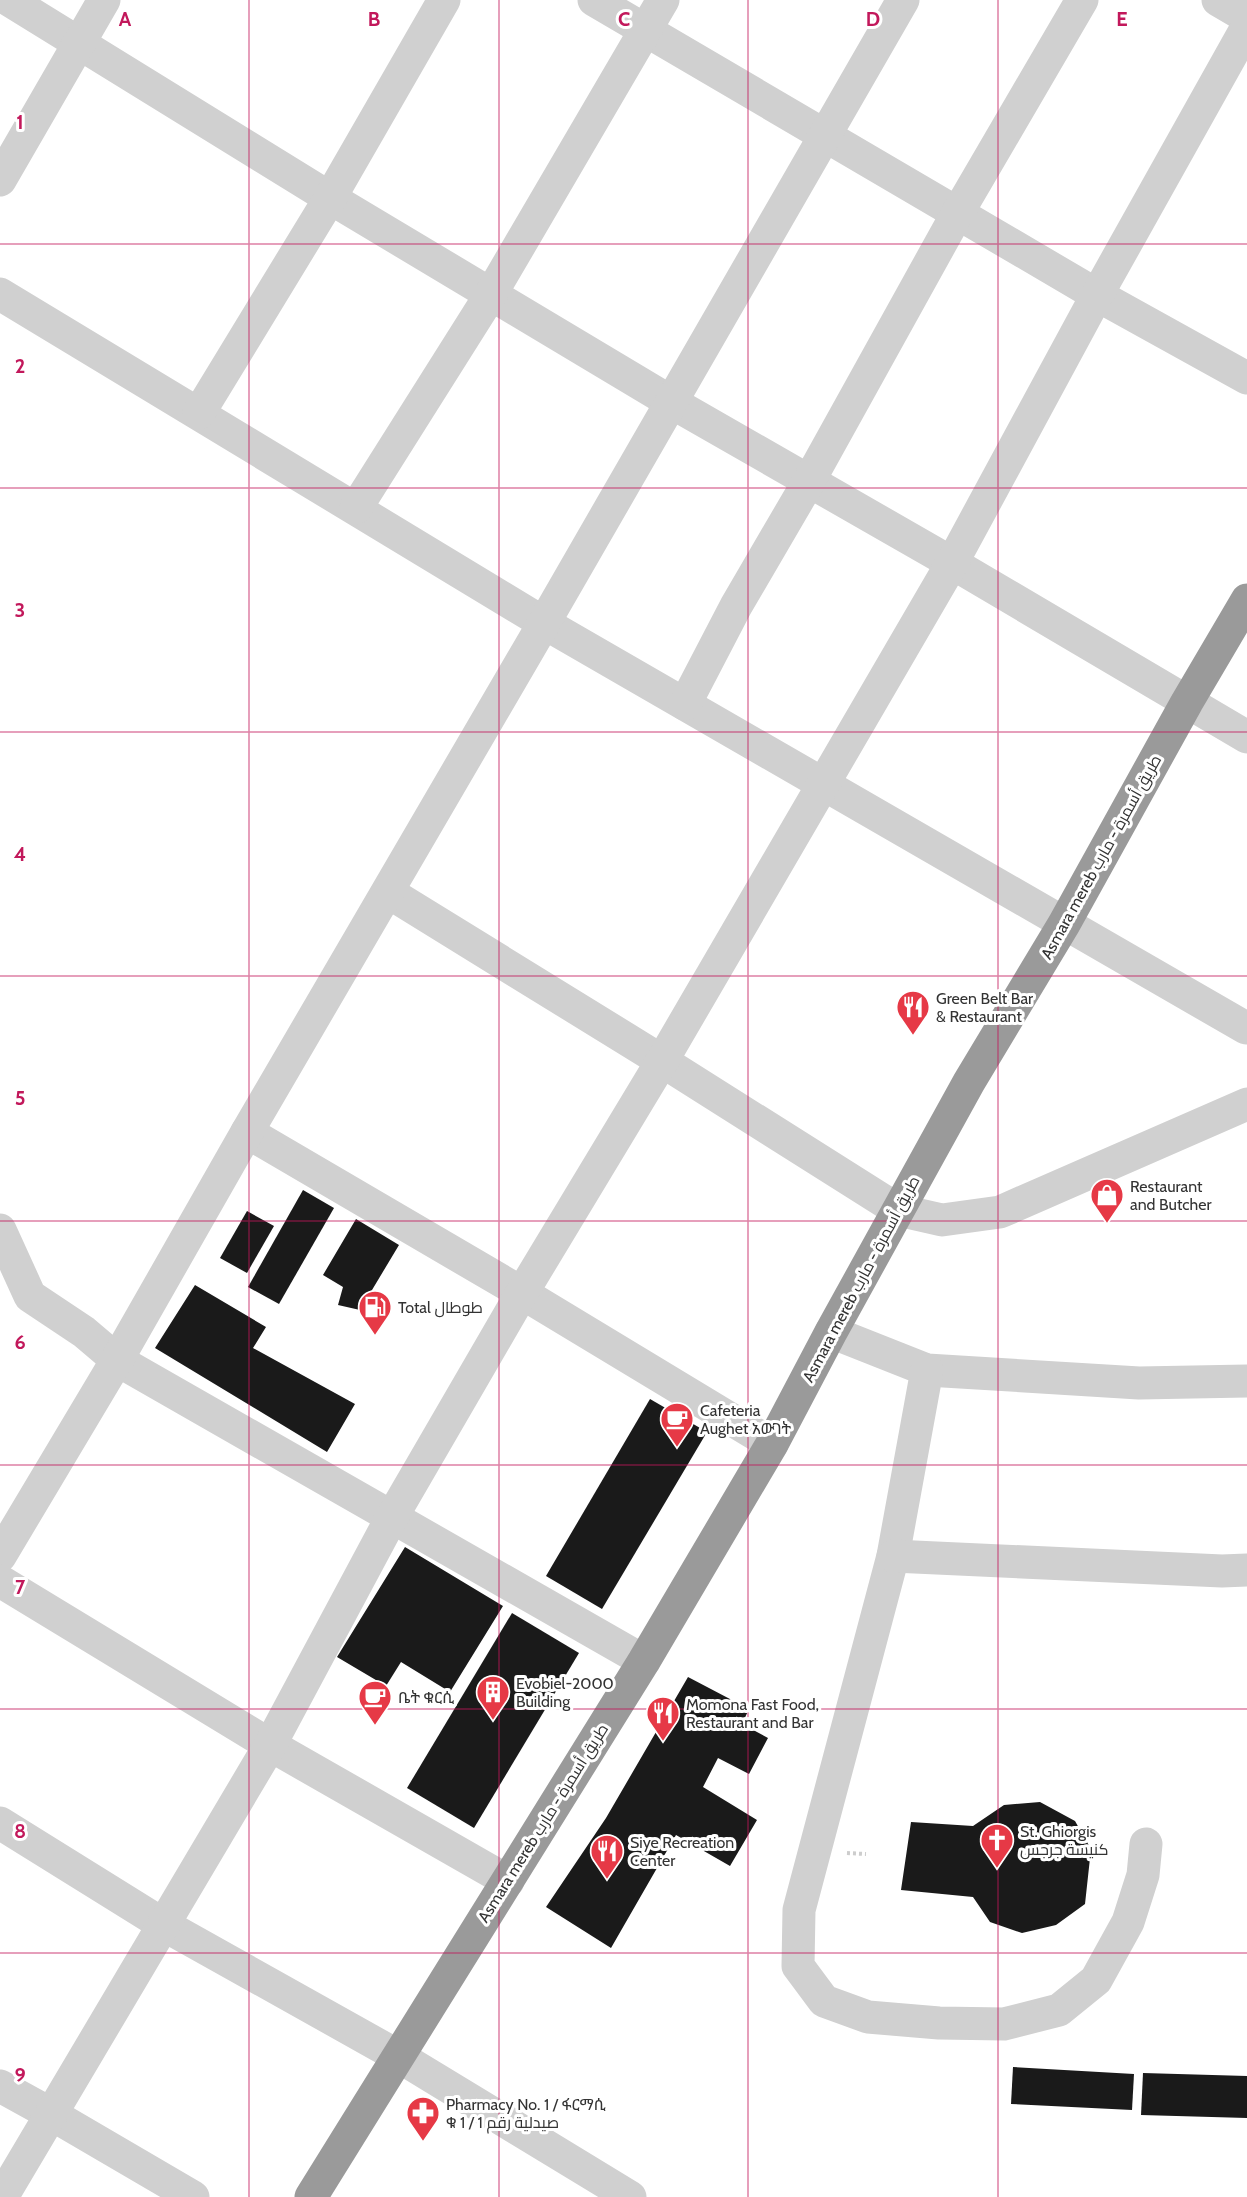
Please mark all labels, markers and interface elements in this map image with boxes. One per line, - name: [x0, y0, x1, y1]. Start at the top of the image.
- text: A: [119, 7, 132, 31]
- text: B: [368, 7, 380, 31]
- text: C: [618, 7, 630, 31]
- text: D: [866, 7, 880, 31]
- text: E: [1116, 7, 1128, 31]
- text: 1: [16, 110, 24, 134]
- text: 2: [15, 354, 25, 378]
- text: 3: [15, 598, 25, 622]
- street label: Asmara mereb طريق أسمرة - مارب: [1037, 752, 1166, 963]
- text: 4: [14, 842, 26, 866]
- restaurant icon: Green Belt Bar & Restaurant: [895, 989, 931, 1036]
- place label: Green Belt Bar & Restaurant: [936, 989, 1034, 1026]
- text: 5: [15, 1086, 25, 1110]
- street label: Asmara mereb طريق أسمرة - مارب: [798, 1173, 924, 1386]
- shop icon: Restaurant and Butcher: [1089, 1177, 1125, 1224]
- place label: Restaurant and Butcher: [1130, 1177, 1212, 1214]
- fuel station icon: Total طوطال: [357, 1289, 393, 1336]
- place label: Total طوطال: [398, 1298, 483, 1318]
- text: 6: [14, 1330, 26, 1354]
- cafe icon: Cafeteria Aughet አውገት: [659, 1401, 695, 1448]
- place label: Cafeteria Aughet አውገት: [700, 1401, 792, 1438]
- text: 7: [15, 1575, 26, 1599]
- building icon: Evobiel-2000 Building: [475, 1674, 511, 1721]
- place label: Evobiel-2000 Building: [516, 1674, 614, 1711]
- cafe icon: ቤት ቁርሲ: [357, 1679, 393, 1726]
- place label: ቤት ቁርሲ: [398, 1688, 454, 1707]
- restaurant icon: Momona Fast Food, Restaurant and Bar: [645, 1695, 681, 1742]
- place label: Momona Fast Food, Restaurant and Bar: [686, 1695, 819, 1732]
- street label: Asmara mereb طريق أسمرة - مارب: [474, 1720, 613, 1926]
- text: 8: [14, 1819, 26, 1843]
- church icon: St. Ghiorgis كنيسة جرجس: [979, 1822, 1015, 1869]
- place label: St. Ghiorgis كنيسة جرجس: [1020, 1822, 1109, 1860]
- restaurant icon: Siye Recreation Center: [589, 1833, 625, 1880]
- place label: Siye Recreation Center: [630, 1833, 734, 1870]
- text: 9: [14, 2063, 26, 2087]
- pharmacy icon: Pharmacy No. 1 / ፋርማሲ ቁ 1 / صيدلية رقم 1: [405, 2095, 441, 2142]
- place label: Pharmacy No. 1 / ፋርማሲ ቁ 1 / صيدلية رقم 1: [446, 2095, 606, 2134]

